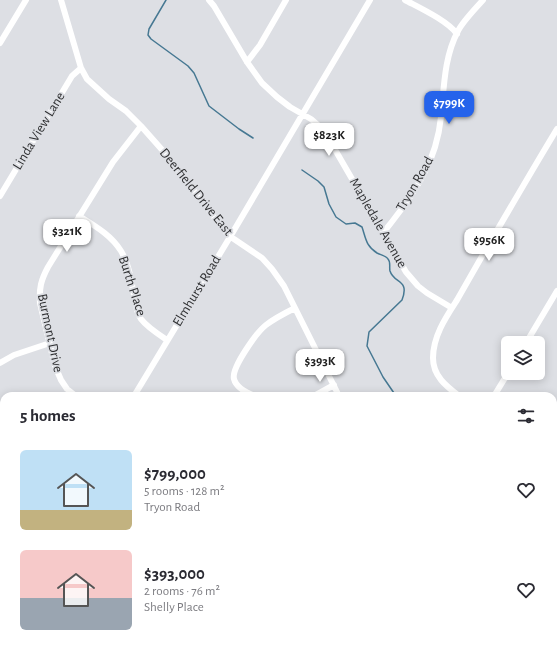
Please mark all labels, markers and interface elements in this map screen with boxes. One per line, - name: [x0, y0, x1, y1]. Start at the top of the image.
- street label: Linda View Lane: [10, 90, 68, 172]
- pin: $799K: [421, 91, 477, 125]
- text: $799K: [433, 97, 465, 110]
- pin: $823K: [301, 123, 357, 157]
- text: $823K: [313, 129, 345, 142]
- street label: Deerfield Drive East: [157, 146, 236, 239]
- street label: Tryon Road: [394, 154, 436, 214]
- street label: Mapledale Avenue: [347, 176, 409, 270]
- pin: $321K: [39, 219, 95, 253]
- text: $321K: [52, 225, 82, 238]
- pin: $956K: [461, 228, 517, 262]
- text: $956K: [473, 234, 505, 247]
- street label: Elmhurst Road: [170, 253, 224, 329]
- street label: Burth Place: [116, 254, 148, 318]
- street label: Burmont Drive: [35, 292, 65, 374]
- map controls: [501, 336, 545, 380]
- button: layers: [501, 336, 545, 380]
- pin: $393K: [292, 349, 348, 383]
- text: $393K: [305, 355, 335, 368]
- icon: filters: [515, 405, 537, 427]
- text: 5 homes: [20, 407, 76, 424]
- text: $799,000: [144, 465, 206, 482]
- icon: home: [52, 466, 100, 514]
- icon: heart: [515, 479, 537, 501]
- text: 5 rooms · 128 m²: [144, 485, 225, 498]
- text: Tryon Road: [144, 501, 200, 514]
- text: $393,000: [144, 565, 205, 582]
- icon: home: [52, 566, 100, 614]
- icon: heart: [515, 579, 537, 601]
- text: 2 rooms · 76 m²: [144, 585, 220, 598]
- text: Shelly Place: [144, 601, 204, 614]

